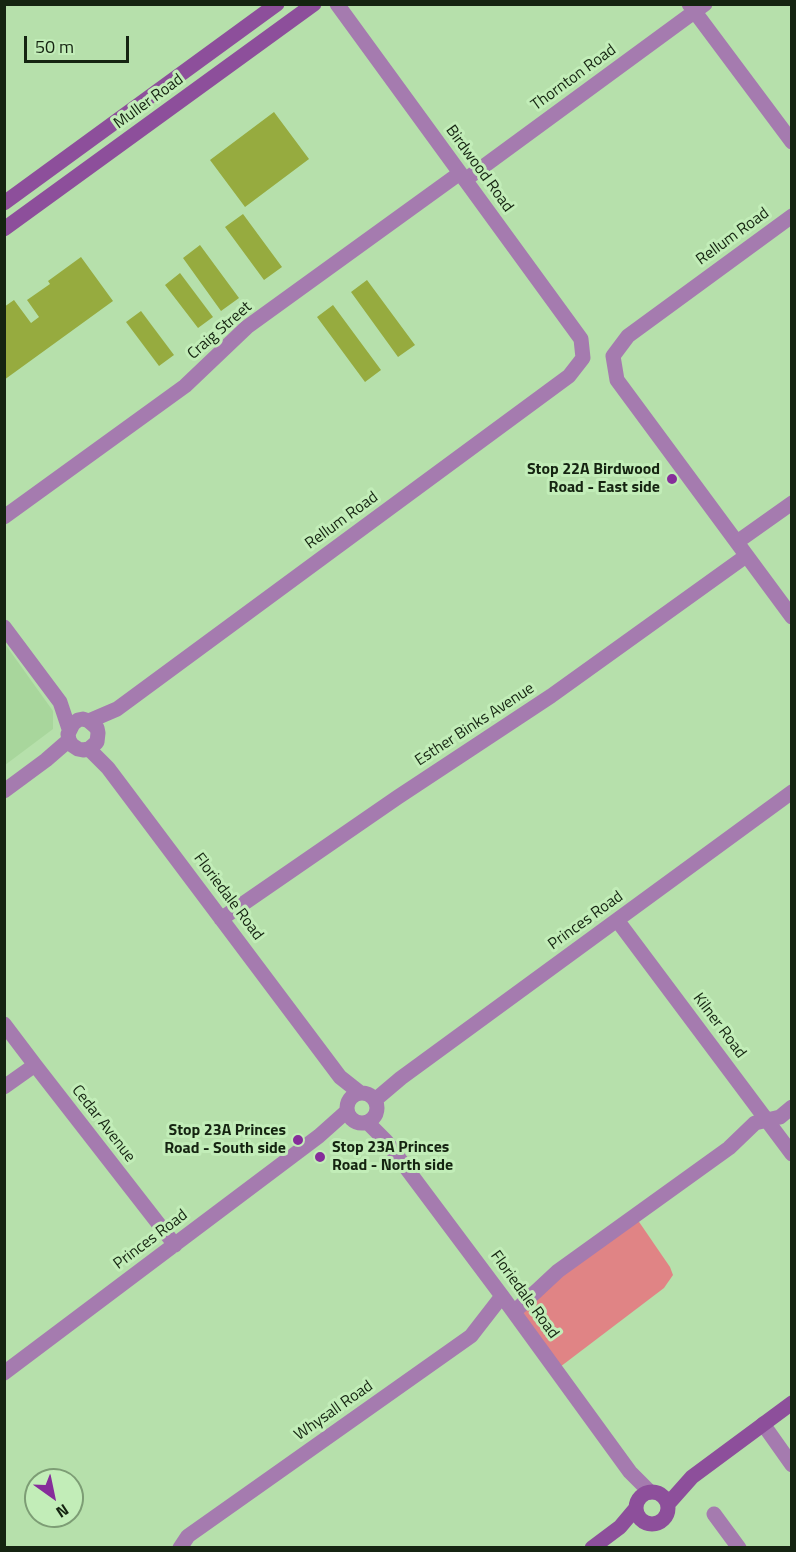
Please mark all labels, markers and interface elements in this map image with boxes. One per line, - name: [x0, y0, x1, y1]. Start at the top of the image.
- scale bar: [27, 24, 132, 62]
- text: 50 m: [35, 33, 74, 60]
- street label: Thornton Road: [528, 41, 620, 115]
- street label: Muller Road: [111, 70, 187, 134]
- street label: Birdwood Road: [441, 122, 517, 216]
- street label: Rellum Road: [693, 204, 773, 270]
- street label: Craig Street: [184, 298, 256, 364]
- place label: Stop 22A Birdwood Road - East side: [527, 460, 660, 498]
- marker: Stop 22A Birdwood Road - East side: [665, 472, 679, 486]
- street label: Rellum Road: [302, 488, 382, 554]
- street label: Esther Binks Avenue: [412, 679, 538, 771]
- street label: Floriedale Road: [189, 850, 267, 944]
- street label: Princes Road: [545, 887, 627, 955]
- street label: Kilner Road: [688, 990, 750, 1062]
- street label: Cedar Avenue: [67, 1082, 139, 1166]
- place label: Stop 23A Princes Road - South side: [164, 1121, 286, 1159]
- marker: Stop 23A Princes Road - South side: [291, 1133, 305, 1147]
- place label: Stop 23A Princes Road - North side: [332, 1138, 453, 1176]
- marker: Stop 23A Princes Road - North side: [313, 1150, 327, 1164]
- street label: Princes Road: [110, 1206, 192, 1274]
- street label: Floriedale Road: [486, 1247, 562, 1343]
- street label: Whysall Road: [291, 1377, 377, 1445]
- north arrow: [24, 1468, 84, 1528]
- text: N: [52, 1498, 74, 1525]

